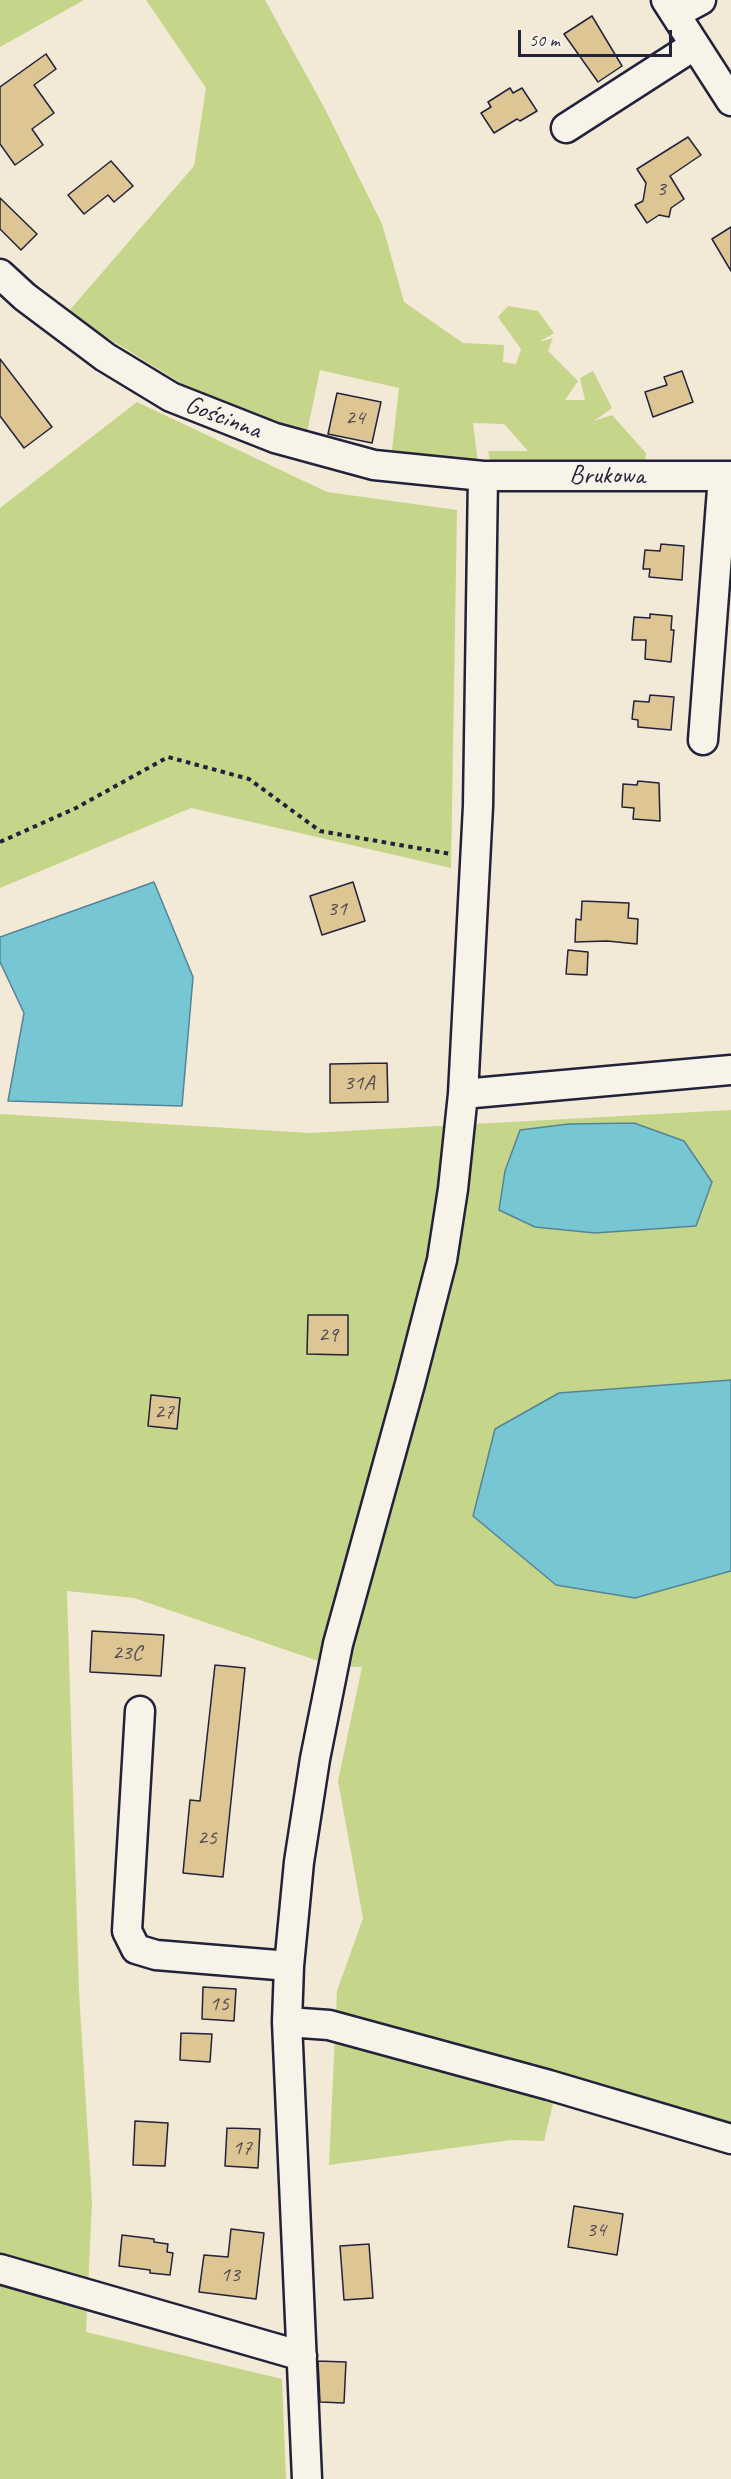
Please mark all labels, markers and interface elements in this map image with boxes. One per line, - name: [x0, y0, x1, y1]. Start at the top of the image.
- scale bar: [521, 18, 676, 56]
- text: 50 m: [529, 29, 560, 51]
- house number: 3: [656, 176, 666, 202]
- street label: Gościnna: [181, 389, 265, 447]
- house number: 24: [345, 405, 365, 431]
- street label: Brukowa: [569, 460, 645, 492]
- house number: 31: [327, 896, 347, 922]
- house number: 31A: [344, 1070, 374, 1096]
- house number: 29: [318, 1322, 338, 1348]
- house number: 27: [154, 1399, 174, 1425]
- house number: 23C: [112, 1640, 142, 1666]
- house number: 25: [197, 1825, 217, 1851]
- house number: 15: [209, 1991, 229, 2017]
- house number: 17: [232, 2135, 252, 2161]
- house number: 34: [586, 2217, 606, 2243]
- house number: 13: [220, 2262, 240, 2288]

